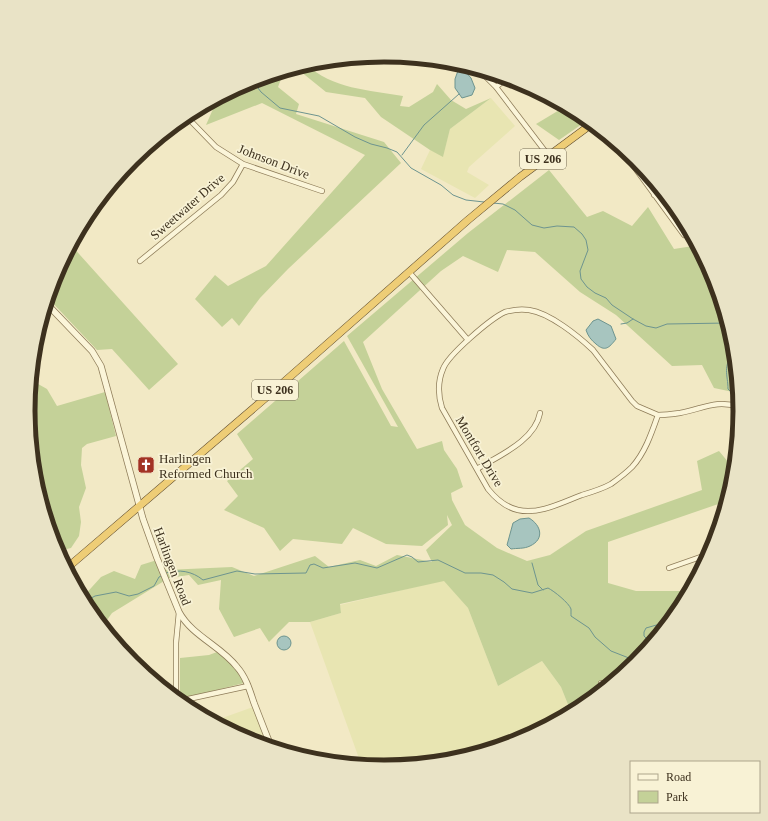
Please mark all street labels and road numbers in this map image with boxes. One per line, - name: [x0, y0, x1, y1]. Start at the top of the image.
- street label: Johnson Drive: [236, 141, 312, 182]
- road number: US 206: [520, 149, 566, 169]
- street label: Sweetwater Drive: [147, 170, 228, 243]
- road number: US 206: [252, 380, 298, 400]
- street label: Montfort Drive: [453, 413, 507, 490]
- street label: Harlingen Road: [151, 525, 195, 608]

